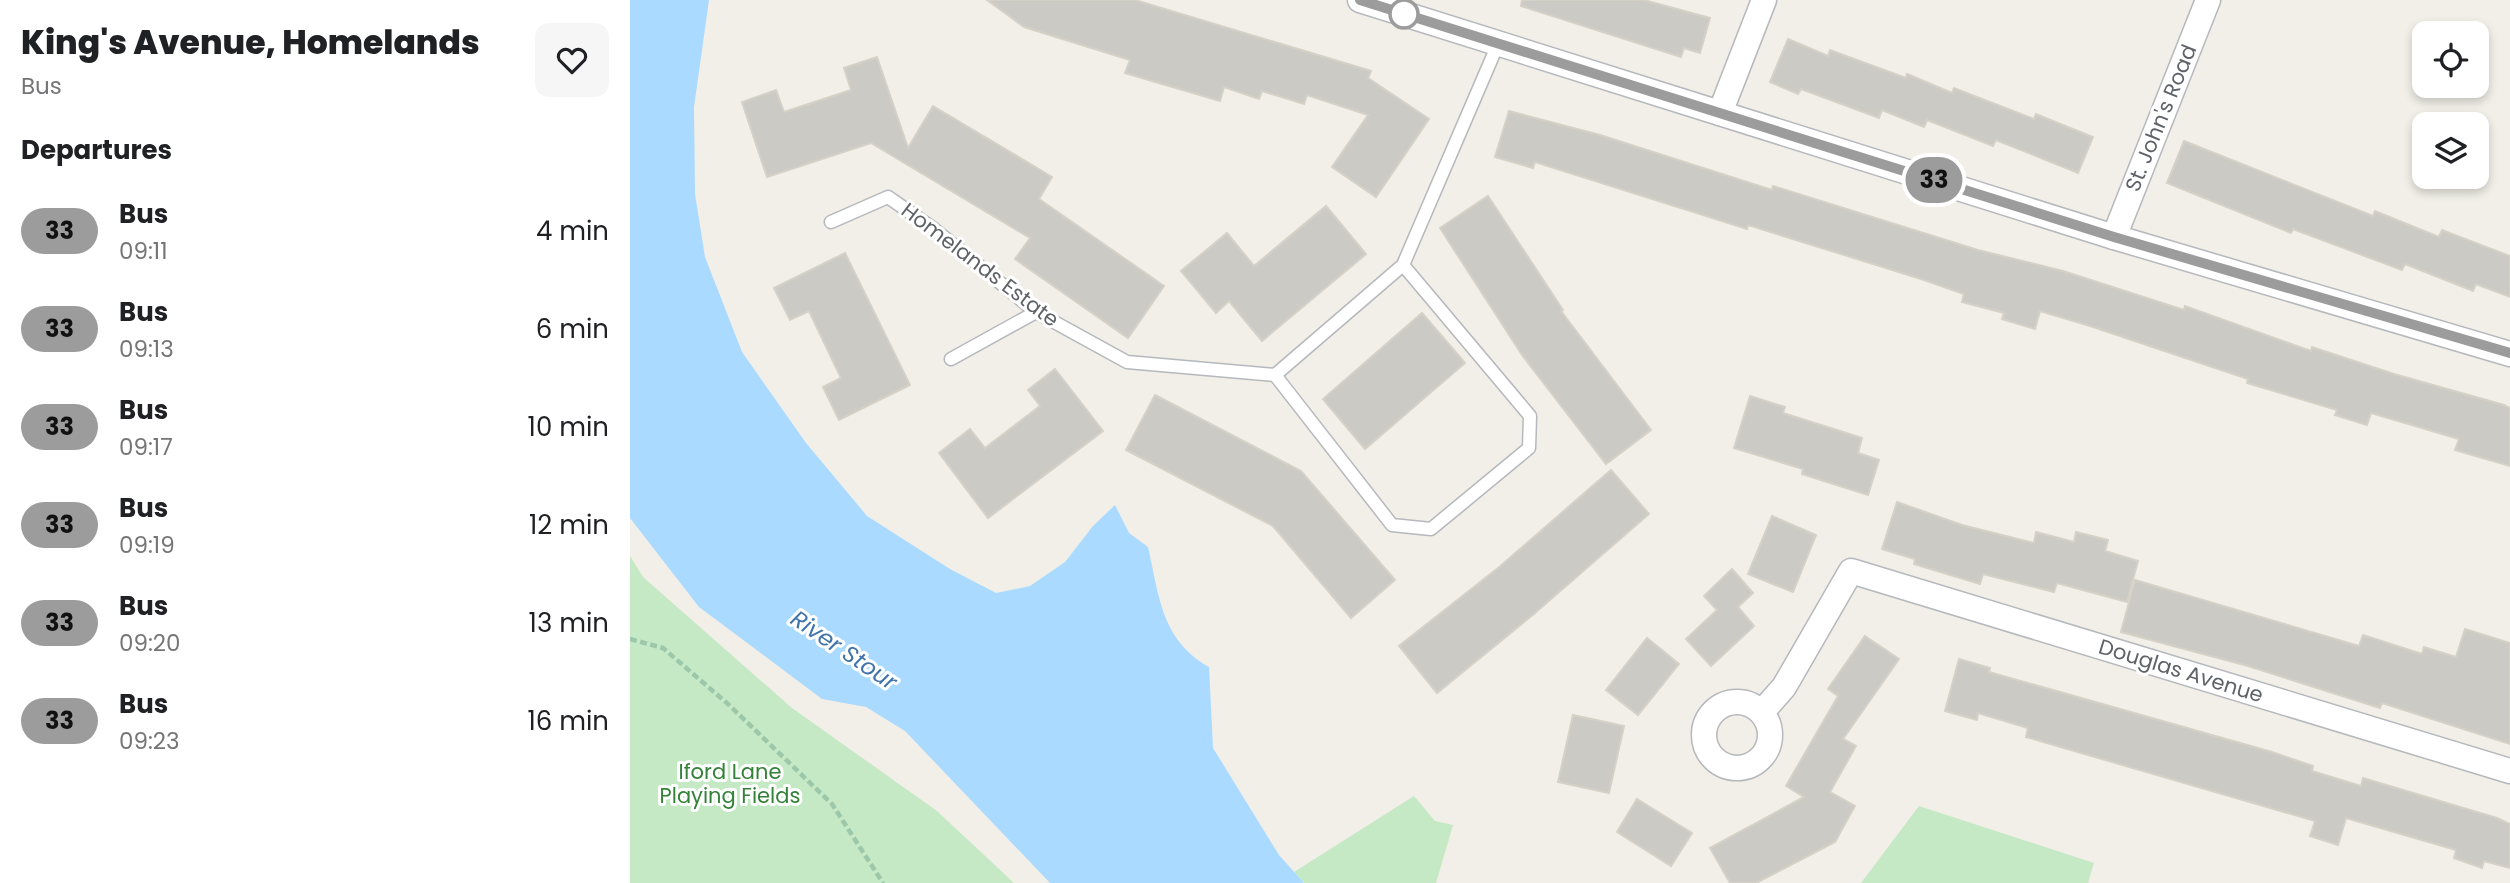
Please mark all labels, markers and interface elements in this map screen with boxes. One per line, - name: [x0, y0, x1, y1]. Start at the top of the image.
- unlabelled marker: [1389, 0, 1419, 29]
- text: King's Avenue, Homelands: [21, 19, 480, 66]
- map controls: [2412, 21, 2489, 189]
- button: locate: [2412, 21, 2489, 98]
- button: heart: [535, 23, 609, 97]
- street label: St. John's Road: [2118, 40, 2203, 196]
- text: Bus: [21, 70, 62, 102]
- button: layers: [2412, 112, 2489, 189]
- text: Departures: [21, 132, 172, 168]
- line badge: 33: [1902, 157, 1966, 203]
- text: 33: [1919, 163, 1949, 196]
- text: Bus: [119, 196, 168, 232]
- street label: Homelands Estate: [896, 196, 1065, 333]
- text: 4 min: [536, 213, 609, 249]
- text: 33: [45, 214, 74, 247]
- text: 09:11: [119, 235, 168, 267]
- text: Bus: [119, 294, 168, 330]
- text: 6 min: [536, 311, 609, 347]
- text: 33: [45, 312, 74, 345]
- text: 09:13: [119, 333, 174, 365]
- text: Bus: [119, 392, 168, 428]
- text: 10 min: [528, 409, 609, 445]
- text: 33: [45, 410, 74, 443]
- text: 09:17: [119, 431, 173, 463]
- text: Bus: [119, 490, 168, 526]
- text: 12 min: [529, 507, 609, 543]
- text: 33: [45, 508, 74, 541]
- text: 09:19: [119, 529, 175, 561]
- text: Bus: [119, 588, 168, 624]
- water label: River Stour: [784, 603, 905, 698]
- text: 13 min: [529, 605, 609, 641]
- text: 33: [45, 606, 74, 639]
- text: 09:20: [119, 627, 181, 659]
- street label: Douglas Avenue: [2095, 632, 2267, 709]
- text: Bus: [119, 686, 168, 722]
- text: 16 min: [527, 703, 609, 739]
- text: 33: [45, 704, 74, 737]
- text: 09:23: [119, 725, 180, 757]
- park label: Iford Lane Playing Fields: [660, 757, 800, 810]

